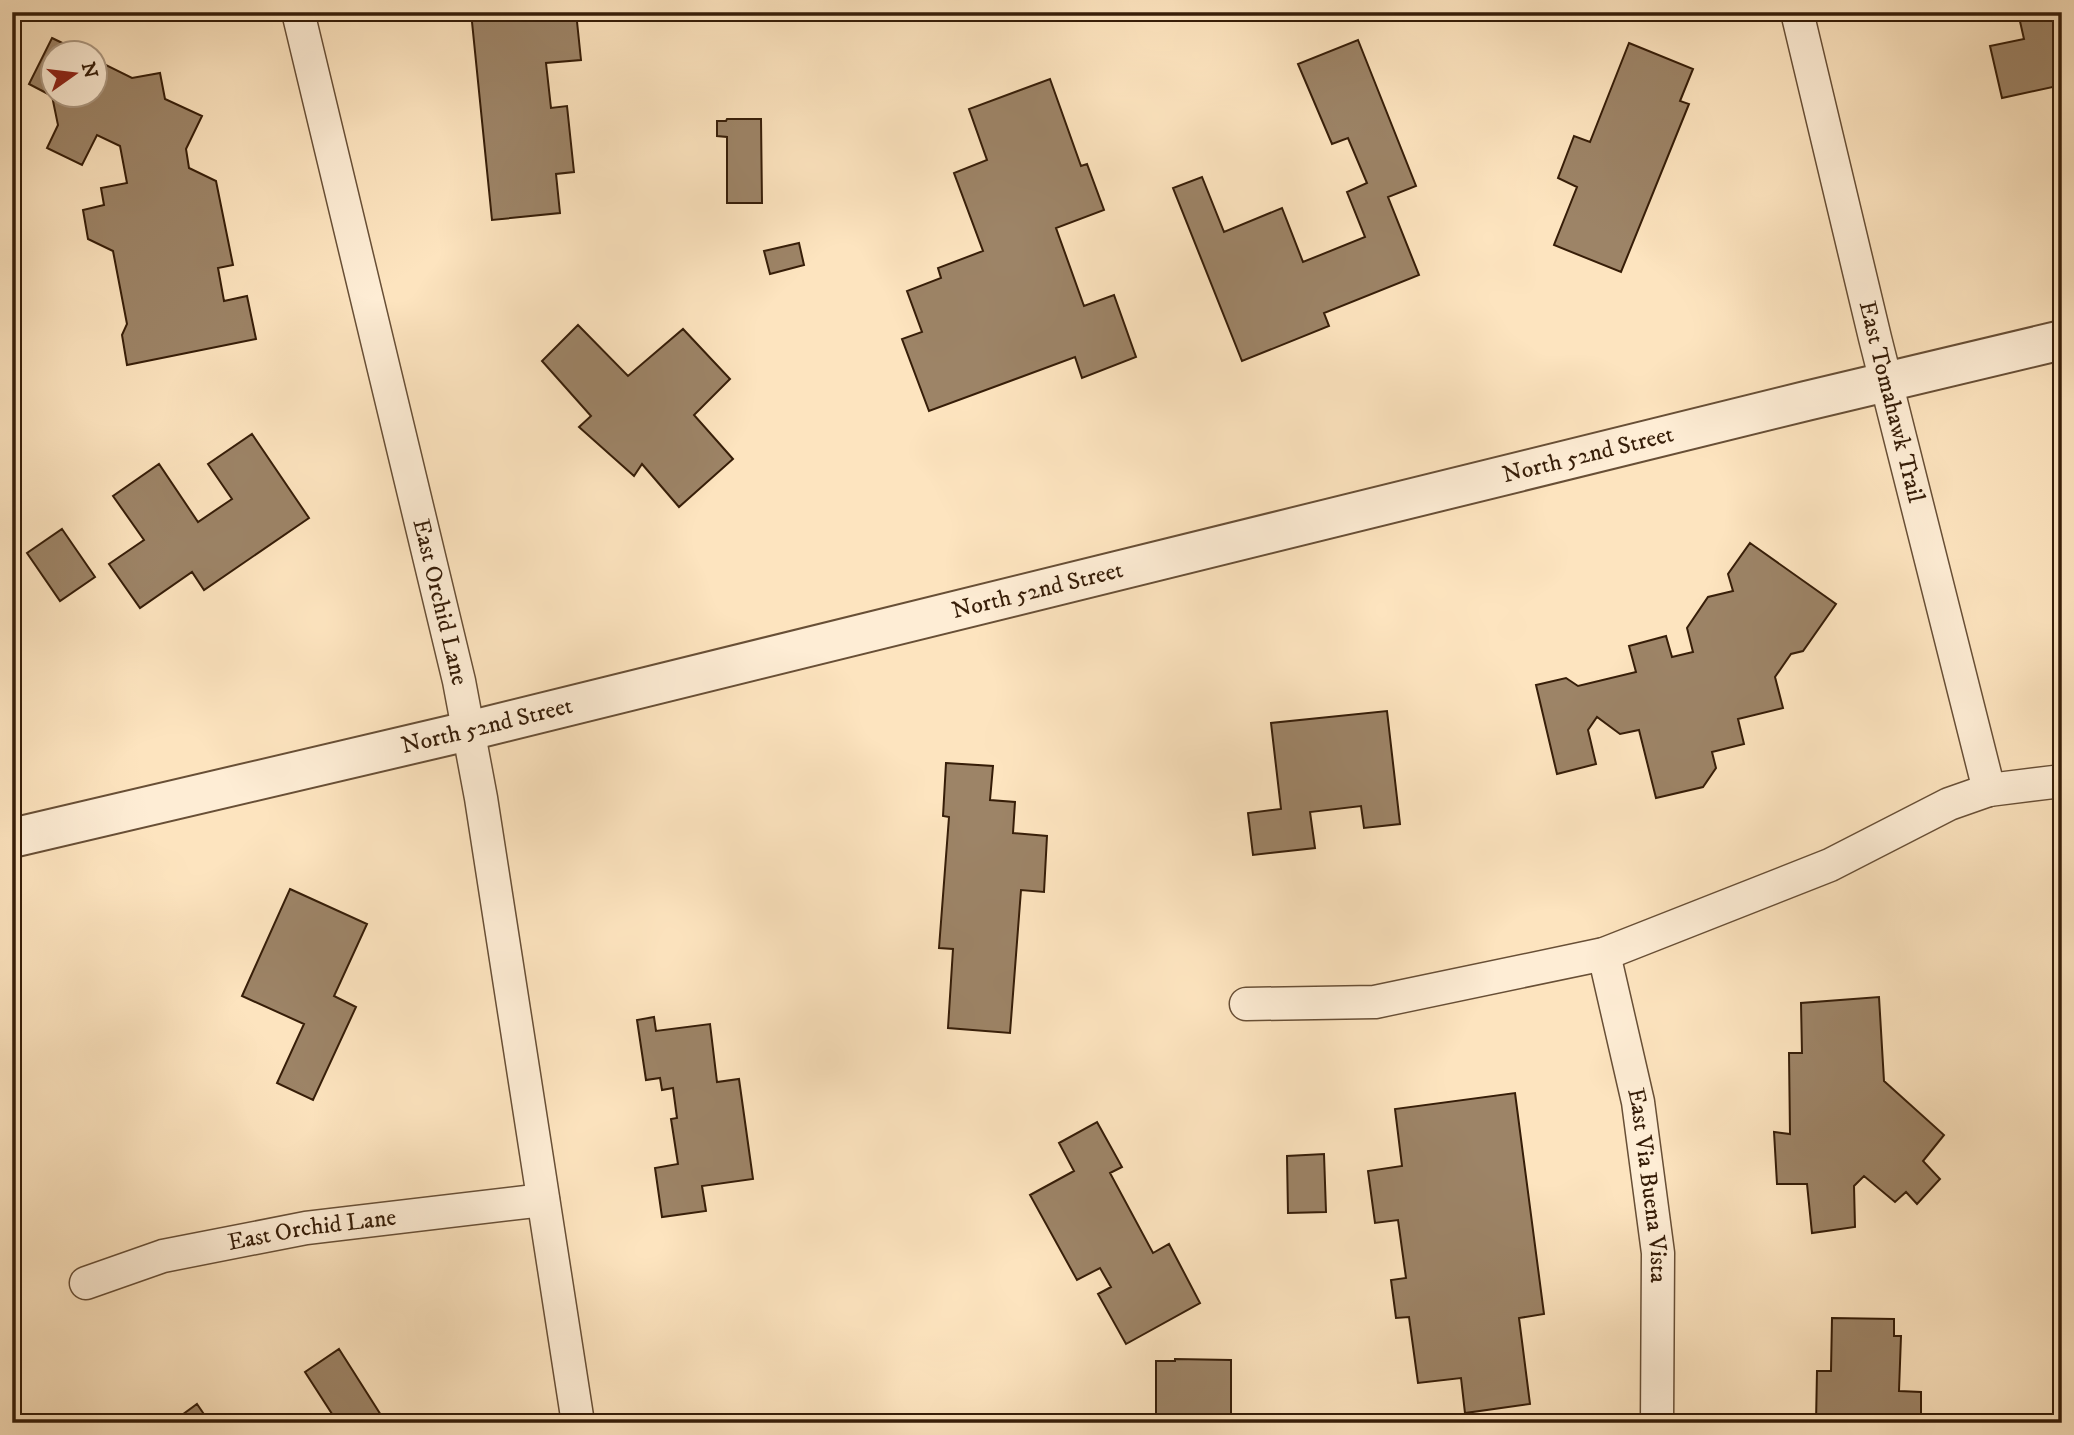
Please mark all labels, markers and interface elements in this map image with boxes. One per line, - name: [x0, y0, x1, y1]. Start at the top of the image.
- north arrow: [38, 38, 108, 108]
- text: N: [76, 60, 102, 81]
- street label: East Tomahawk Trail: [1852, 298, 1931, 506]
- street label: North 52nd Street: [1499, 419, 1677, 490]
- street label: East Orchid Lane: [406, 516, 475, 688]
- street label: North 52nd Street: [949, 555, 1127, 626]
- street label: North 52nd Street: [398, 691, 576, 761]
- street label: East Via Buena Vista: [1620, 1085, 1673, 1284]
- street label: East Orchid Lane: [225, 1202, 398, 1258]

